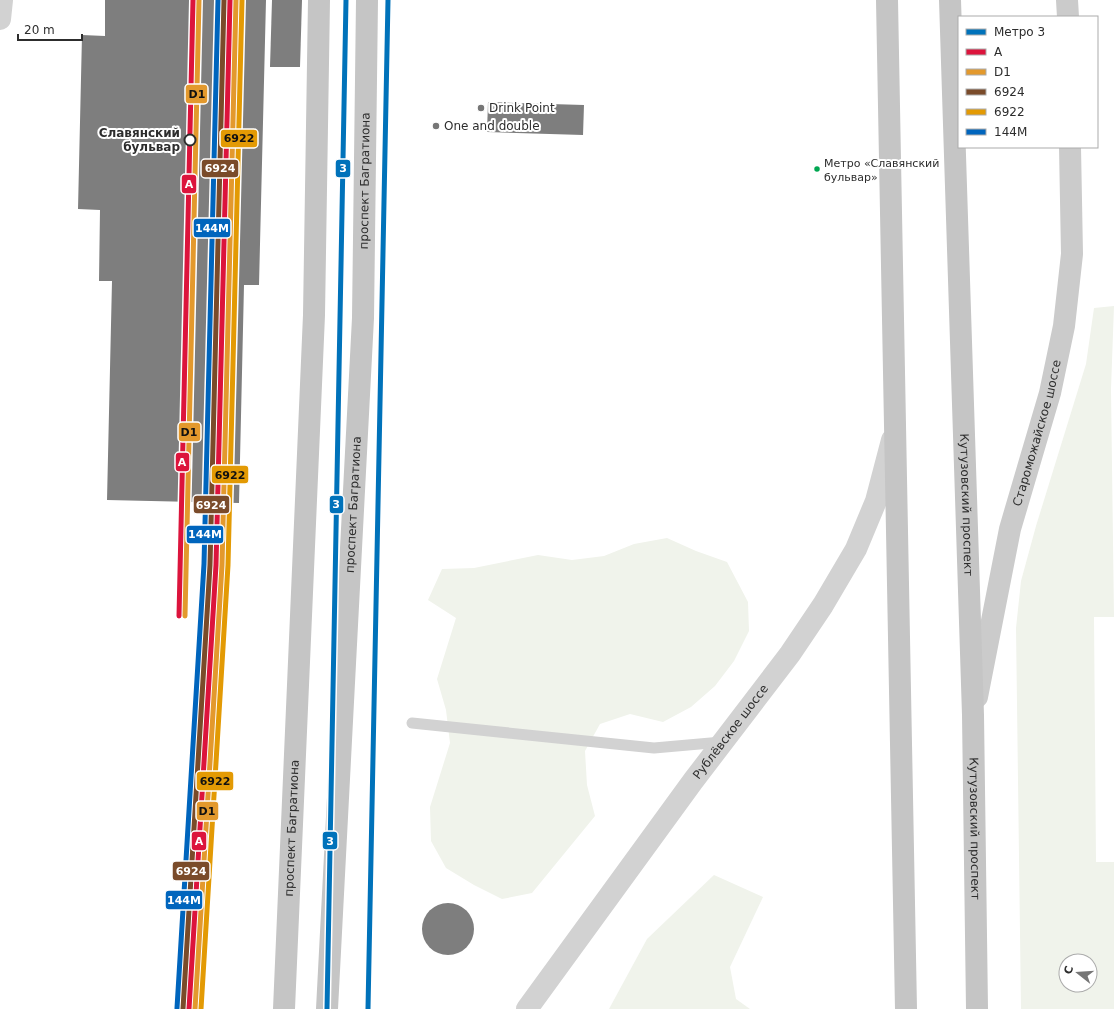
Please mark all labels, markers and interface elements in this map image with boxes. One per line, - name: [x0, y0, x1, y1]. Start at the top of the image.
- scale bar: [18, 16, 82, 42]
- legend: [958, 16, 1098, 148]
- text: 20 m: [24, 23, 55, 37]
- text: Метро 3: [994, 25, 1045, 39]
- text: A: [994, 45, 1003, 59]
- text: D1: [994, 65, 1011, 79]
- line badge: D1: [185, 84, 208, 104]
- text: 6924: [994, 85, 1025, 99]
- text: D1: [189, 88, 205, 101]
- place label: Drink Point: [489, 101, 555, 115]
- marker: Drink Point: [476, 103, 486, 113]
- text: 6922: [994, 105, 1025, 119]
- street label: проспект Багратиона: [357, 112, 373, 250]
- place label: One and double: [444, 119, 540, 133]
- marker: One and double: [431, 121, 441, 131]
- text: 144М: [994, 125, 1027, 139]
- place label: Славянский бульвар: [99, 126, 180, 154]
- line badge: 6922: [220, 129, 258, 148]
- text: 6922: [224, 132, 254, 145]
- marker: Славянский бульвар: [183, 133, 197, 147]
- place label: Метро «Славянский бульвар»: [824, 157, 939, 184]
- line badge: 6924: [201, 159, 239, 178]
- line badge: 3: [335, 159, 351, 178]
- text: 6924: [205, 162, 236, 175]
- text: 3: [339, 162, 347, 175]
- marker: Метро «Славянский бульвар»: [812, 164, 822, 174]
- line badge: A: [181, 174, 197, 194]
- text: A: [185, 178, 194, 191]
- line badge: 144М: [193, 218, 231, 238]
- text: 144М: [195, 222, 229, 235]
- street label: Староможайское шоссе: [1010, 359, 1064, 508]
- line badge: D1: [178, 422, 201, 442]
- text: D1: [181, 426, 197, 439]
- street label: Кутузовский проспект: [957, 433, 976, 576]
- street label: проспект Багратиона: [343, 436, 364, 573]
- line badge: A: [175, 452, 190, 472]
- text: A: [178, 456, 187, 469]
- line badge: 6922: [211, 465, 249, 484]
- text: 6922: [215, 469, 245, 482]
- line badge: 6924: [193, 495, 230, 514]
- line badge: 3: [329, 495, 344, 514]
- text: 3: [332, 498, 340, 511]
- text: 6924: [196, 499, 227, 512]
- line badge: 144М: [186, 525, 224, 544]
- text: 144М: [188, 528, 222, 541]
- street label: Рублёвское шоссе: [690, 682, 771, 782]
- street label: Кутузовский проспект: [967, 757, 983, 900]
- street label: проспект Багратиона: [282, 759, 302, 897]
- line badge: 6922: [196, 771, 234, 791]
- text: 6922: [200, 775, 230, 788]
- line badge: D1: [196, 801, 219, 821]
- text: D1: [199, 805, 215, 818]
- line badge: A: [191, 831, 207, 851]
- line badge: 3: [322, 831, 338, 850]
- text: A: [195, 835, 204, 848]
- text: 3: [326, 835, 334, 848]
- line badge: 6924: [172, 861, 210, 881]
- text: 6924: [176, 865, 207, 878]
- line badge: 144М: [165, 890, 203, 910]
- text: 144М: [167, 894, 201, 907]
- north arrow: [1058, 953, 1098, 993]
- text: С: [1062, 964, 1076, 976]

